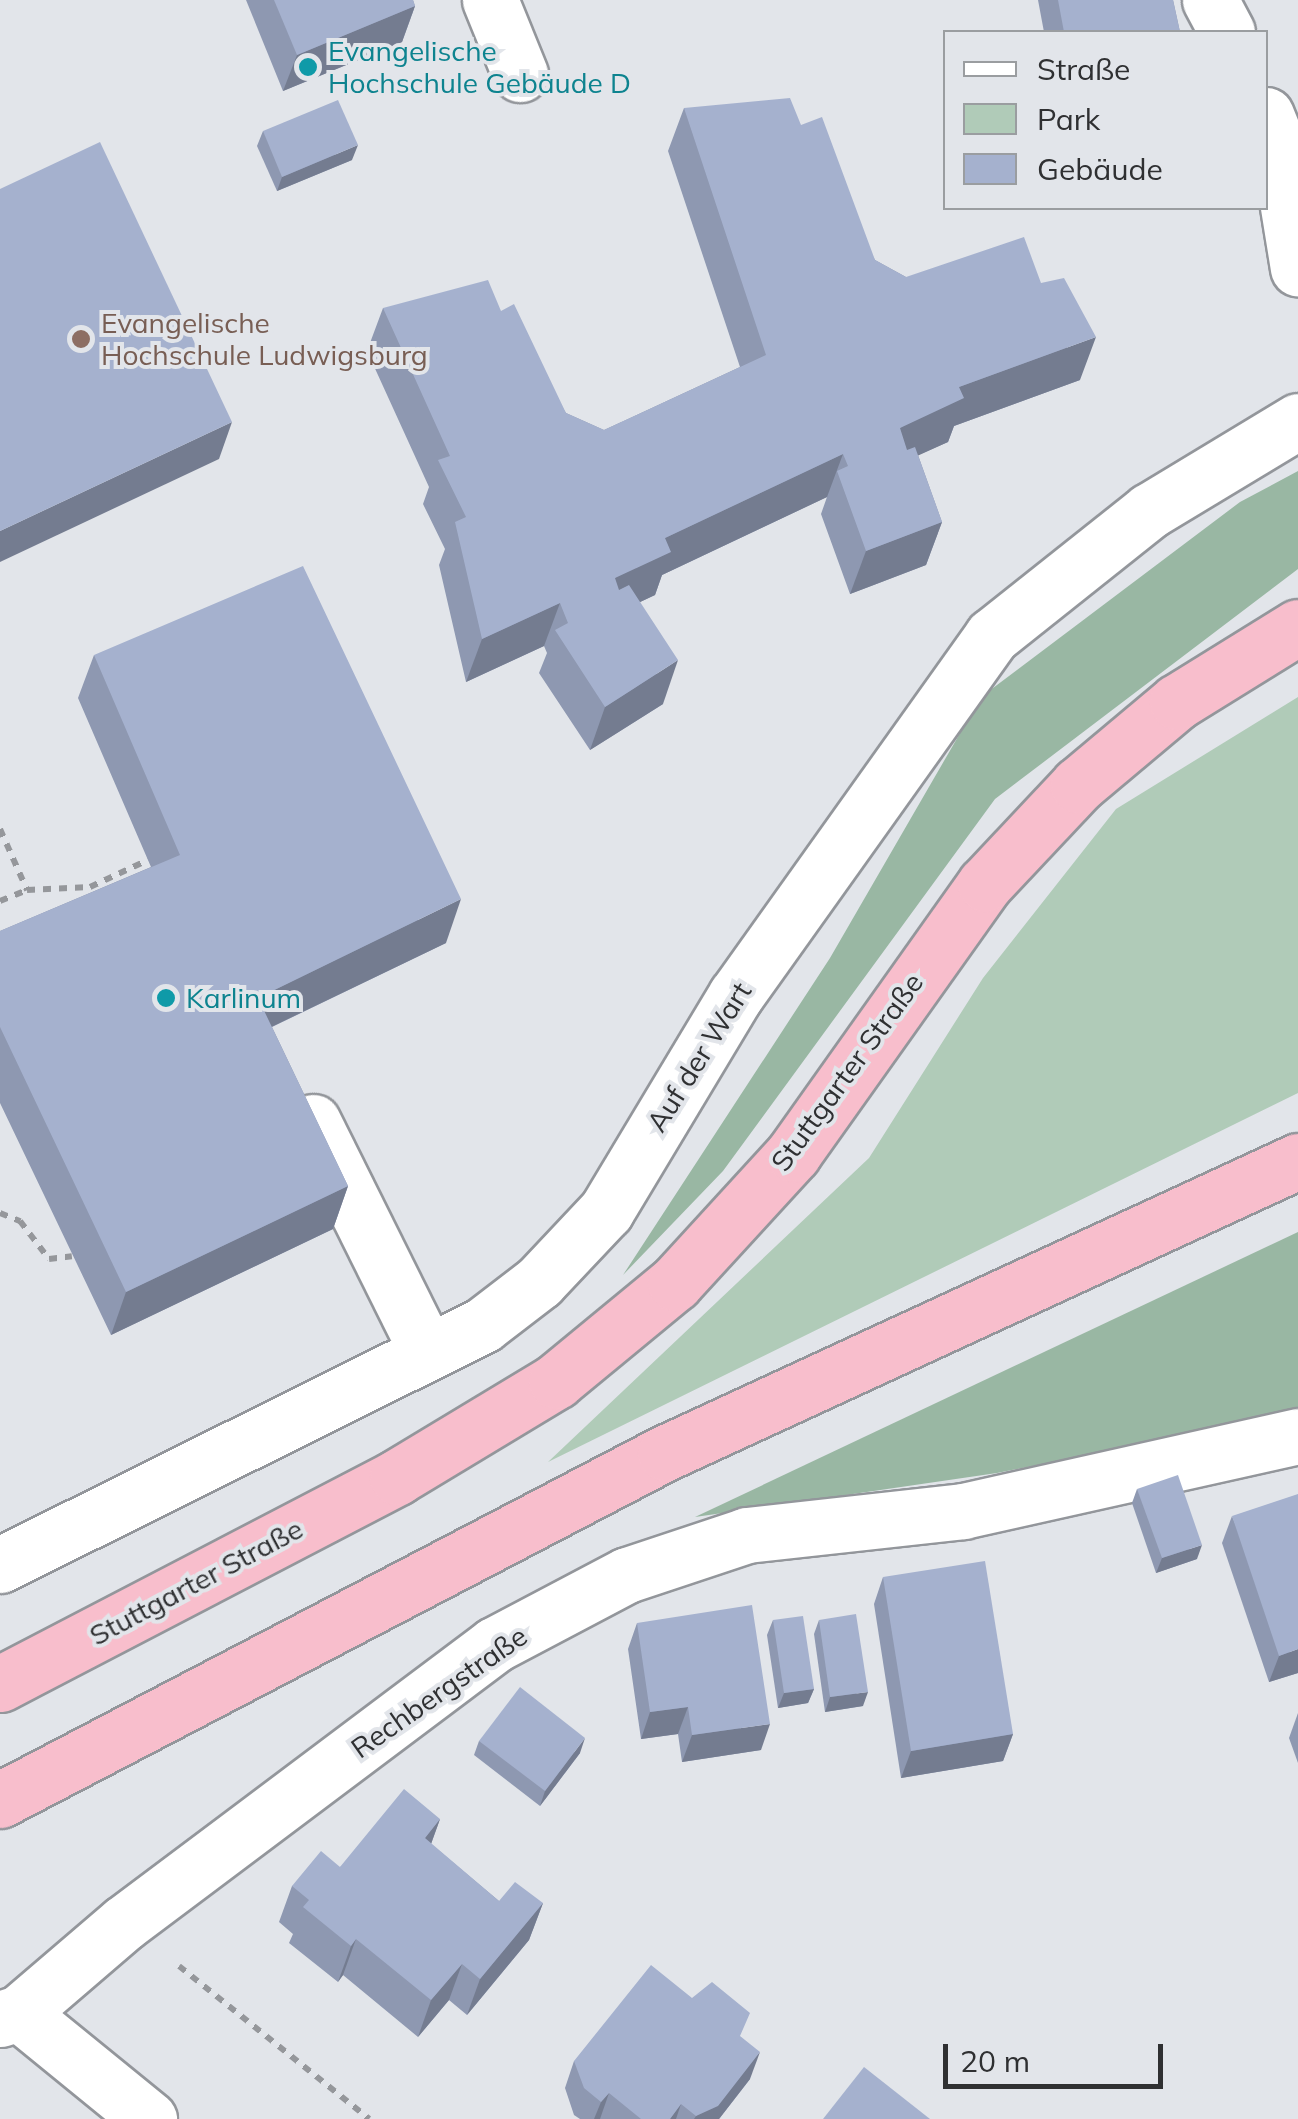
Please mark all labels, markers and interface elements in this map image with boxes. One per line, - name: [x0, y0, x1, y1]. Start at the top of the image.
- legend: [943, 30, 1268, 210]
- place label: Evangelische Hochschule Gebäude D: [328, 34, 631, 100]
- text: Straße: [1037, 50, 1130, 88]
- marker: Evangelische Hochschule Gebäude D: [297, 56, 319, 78]
- text: Park: [1037, 100, 1100, 138]
- text: Gebäude: [1037, 150, 1163, 188]
- place label: Evangelische Hochschule Ludwigsburg: [101, 306, 428, 372]
- marker: Evangelische Hochschule Ludwigsburg: [70, 328, 92, 350]
- street label: Stuttgarter Straße: [764, 967, 930, 1177]
- street label: Auf der Wart: [640, 976, 758, 1138]
- place label: Karlinum: [186, 981, 301, 1015]
- marker: Karlinum: [155, 987, 177, 1009]
- street label: Stuttgarter Straße: [84, 1512, 308, 1652]
- street label: Rechbergstraße: [345, 1619, 533, 1765]
- scale bar: [948, 2024, 1168, 2086]
- text: 20 m: [960, 2042, 1030, 2080]

